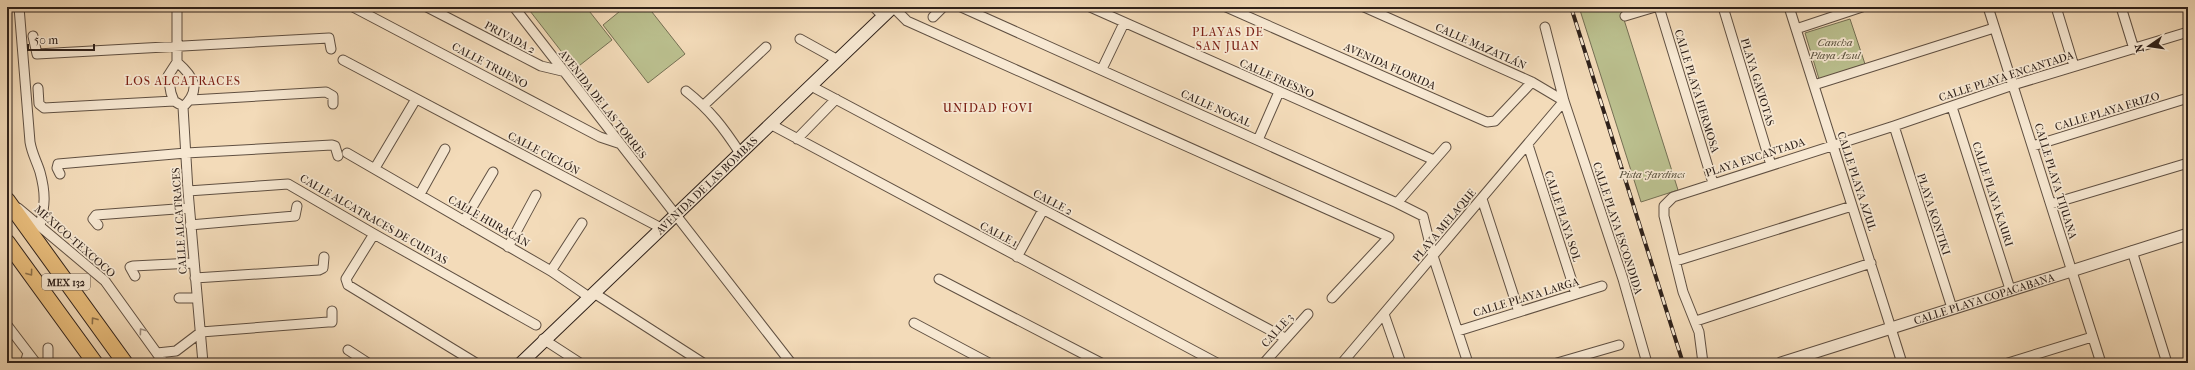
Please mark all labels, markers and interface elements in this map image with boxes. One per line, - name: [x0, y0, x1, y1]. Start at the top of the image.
- street label: PRIVADA 2: [482, 19, 538, 56]
- street label: CALLE MAZATLÁN: [1433, 21, 1529, 73]
- district label: PLAYAS DE SAN JUAN: [1192, 25, 1264, 53]
- scale bar: [28, 26, 94, 52]
- north arrow: [2129, 26, 2169, 66]
- street label: CALLE PLAYA HERMOSA: [1672, 28, 1722, 155]
- text: 50 m: [34, 33, 58, 47]
- park label: Cancha Playa Azul: [1809, 36, 1862, 62]
- street label: PLAYA GAVIOTAS: [1738, 37, 1777, 128]
- street label: CALLE TRUENO: [450, 40, 530, 91]
- street label: AVENIDA FLORIDA: [1341, 40, 1439, 93]
- text: N: [2132, 42, 2147, 54]
- street label: AVENIDA DE LAS TORRES: [556, 47, 649, 161]
- street label: CALLE PLAYA ENCANTADA: [1937, 48, 2076, 104]
- street label: CALLE FRESNO: [1238, 56, 1316, 101]
- district label: LOS ALCATRACES: [125, 74, 241, 88]
- street label: CALLE NOGAL: [1179, 87, 1253, 130]
- street label: CALLE PLAYA ERIZO: [2053, 89, 2161, 134]
- district label: UNIDAD FOVI: [943, 101, 1033, 115]
- street label: CALLE PLAYA TIJUANA: [2032, 122, 2080, 242]
- street label: CALLE CICLÓN: [506, 129, 582, 178]
- street label: CALLE PLAYA AZUL: [1834, 130, 1879, 233]
- street label: AVENIDA DE LAS BOMBAS: [653, 134, 761, 238]
- street label: PLAYA ENCANTADA: [1704, 135, 1808, 180]
- street label: CALLE PLAYA KAURI: [1969, 140, 2016, 249]
- street label: CALLE PLAYA ESCONDIDA: [1590, 160, 1645, 297]
- street label: CALLE ALCATRACES: [169, 167, 190, 275]
- park label: Pista Jardines: [1618, 168, 1686, 181]
- street label: CALLE PLAYA SOL: [1542, 169, 1583, 264]
- street label: CALLE ALCATRACES DE CUEVAS: [297, 172, 450, 267]
- street label: PLAYA KONTIKI: [1914, 172, 1953, 257]
- street label: PLAYA MELAQUE: [1410, 186, 1479, 264]
- street label: CALLE 2: [1031, 187, 1075, 218]
- street label: CALLE HURACÁN: [446, 193, 532, 250]
- street label: MÉXICO-TEXCOCO: [31, 203, 118, 280]
- street label: CALLE 1: [978, 219, 1020, 250]
- one-way arrow: [25, 269, 32, 276]
- street label: CALLE PLAYA COPACABANA: [1912, 270, 2057, 328]
- road number: MEX 132: [42, 274, 90, 290]
- street label: CALLE PLAYA LARGA: [1472, 275, 1582, 320]
- street label: CALLE 3: [1259, 311, 1296, 350]
- one-way arrow: [91, 317, 99, 324]
- one-way arrow: [139, 329, 146, 336]

